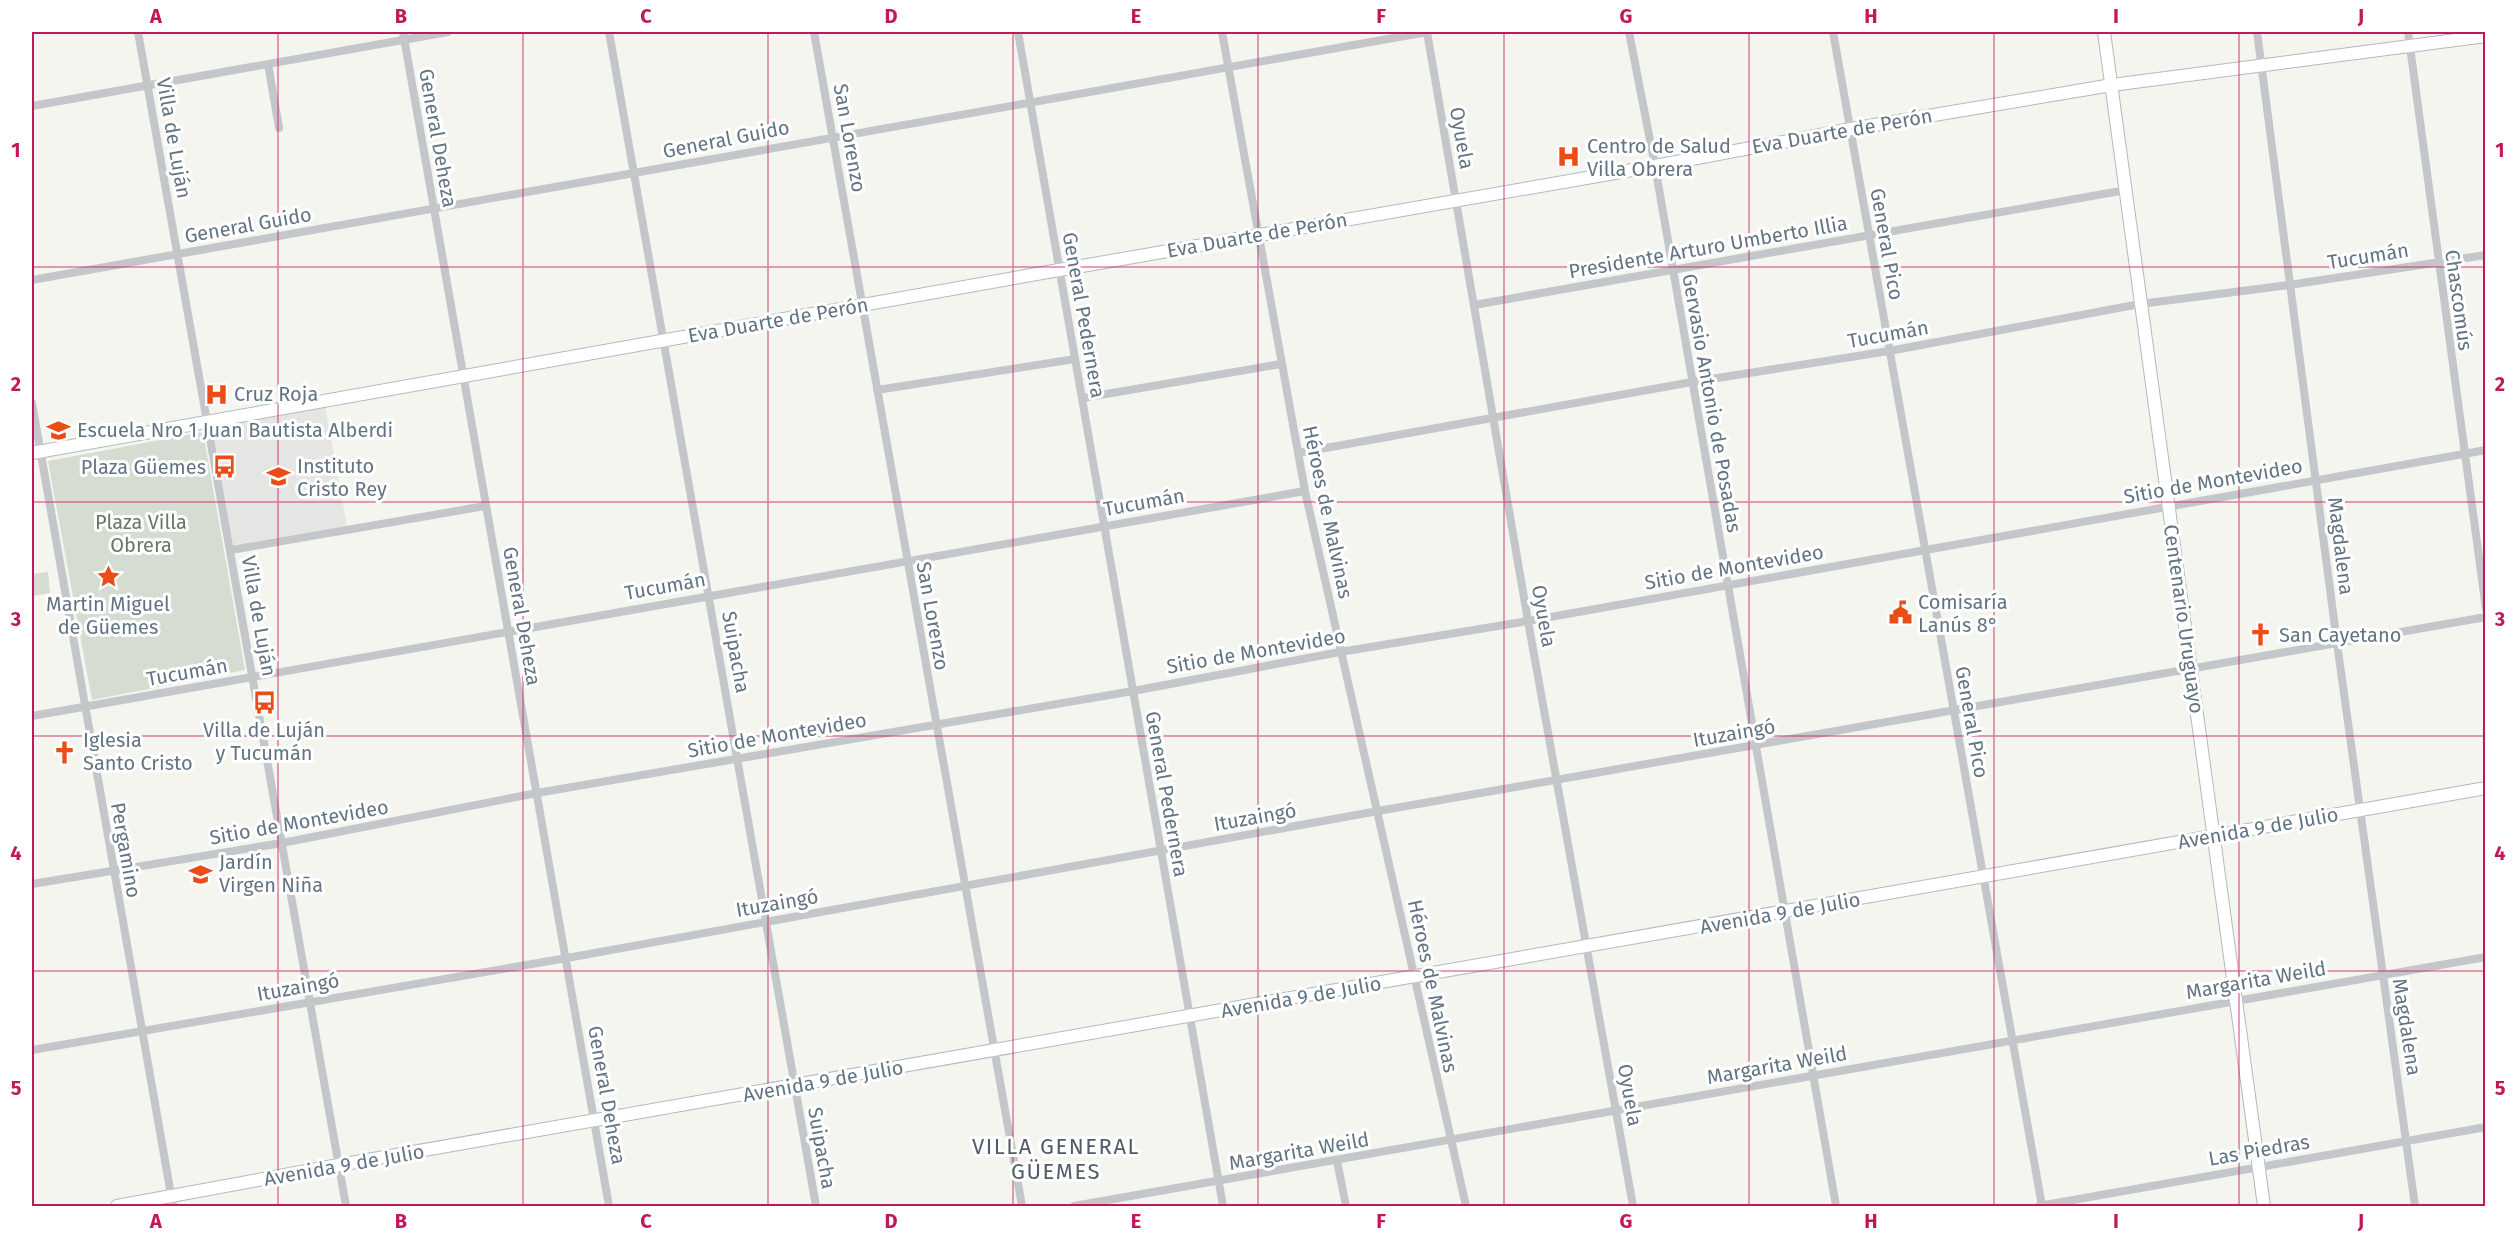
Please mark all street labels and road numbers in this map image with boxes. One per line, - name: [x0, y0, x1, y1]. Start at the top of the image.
- street label: General Deheza: [414, 67, 462, 209]
- street label: Villa de Luján: [152, 76, 196, 200]
- street label: San Lorenzo: [829, 82, 871, 194]
- street label: Eva Duarte de Perón: [1750, 103, 1934, 159]
- street label: Oyuela: [1445, 105, 1479, 171]
- street label: General Guido: [661, 115, 791, 163]
- street label: General Pico: [1865, 186, 1909, 302]
- street label: General Guido: [183, 202, 313, 248]
- street label: Eva Duarte de Perón: [1165, 207, 1349, 263]
- street label: Presidente Arturo Umberto Illia: [1567, 211, 1849, 283]
- street label: General Pedernera: [1058, 230, 1110, 400]
- street label: Tucumán: [2326, 238, 2410, 274]
- street label: Chascomús: [2440, 248, 2478, 352]
- street label: Gervasio Antonio de Posadas: [1677, 272, 1747, 534]
- street label: Eva Duarte de Perón: [686, 292, 870, 348]
- street label: Tucumán: [1846, 315, 1930, 353]
- street label: Héroes de Malvinas: [1298, 423, 1358, 601]
- street label: Sitio de Montevideo: [2122, 453, 2304, 509]
- street label: Tucumán: [1102, 483, 1186, 521]
- street label: Magdalena: [2323, 496, 2359, 596]
- street label: Centenario Uruguayo: [2159, 523, 2209, 715]
- street label: Sitio de Montevideo: [1643, 539, 1825, 595]
- street label: General Deheza: [498, 545, 546, 687]
- street label: Villa de Luján: [237, 554, 281, 678]
- street label: San Lorenzo: [912, 560, 954, 672]
- street label: Tucumán: [623, 567, 707, 605]
- street label: Oyuela: [1527, 583, 1561, 649]
- street label: Suipacha: [717, 609, 755, 695]
- street label: Sitio de Montevideo: [1165, 623, 1347, 679]
- street label: Tucumán: [145, 653, 229, 691]
- street label: General Pico: [1950, 664, 1994, 780]
- street label: Sitio de Montevideo: [686, 707, 868, 763]
- street label: General Pedernera: [1141, 709, 1193, 879]
- street label: Ituzaingó: [1691, 714, 1777, 752]
- street label: Sitio de Montevideo: [208, 794, 390, 850]
- street label: Ituzaingó: [1212, 798, 1298, 836]
- street label: Pergamino: [106, 800, 146, 900]
- street label: Avenida 9 de Julio: [2176, 802, 2340, 854]
- street label: Ituzaingó: [734, 884, 820, 922]
- street label: Avenida 9 de Julio: [1698, 887, 1862, 939]
- street label: Héroes de Malvinas: [1403, 897, 1463, 1075]
- street label: Margarita Weild: [2184, 956, 2328, 1004]
- street label: Ituzaingó: [255, 968, 341, 1006]
- street label: Avenida 9 de Julio: [1219, 971, 1383, 1023]
- street label: Magdalena: [2387, 977, 2427, 1077]
- street label: General Deheza: [583, 1024, 631, 1166]
- street label: Margarita Weild: [1705, 1041, 1849, 1089]
- street label: Avenida 9 de Julio: [741, 1055, 905, 1107]
- street label: Oyuela: [1613, 1062, 1647, 1128]
- street label: Suipacha: [803, 1105, 841, 1191]
- street label: Margarita Weild: [1227, 1127, 1371, 1175]
- street label: Las Piedras: [2207, 1129, 2311, 1171]
- street label: Avenida 9 de Julio: [262, 1139, 426, 1191]

